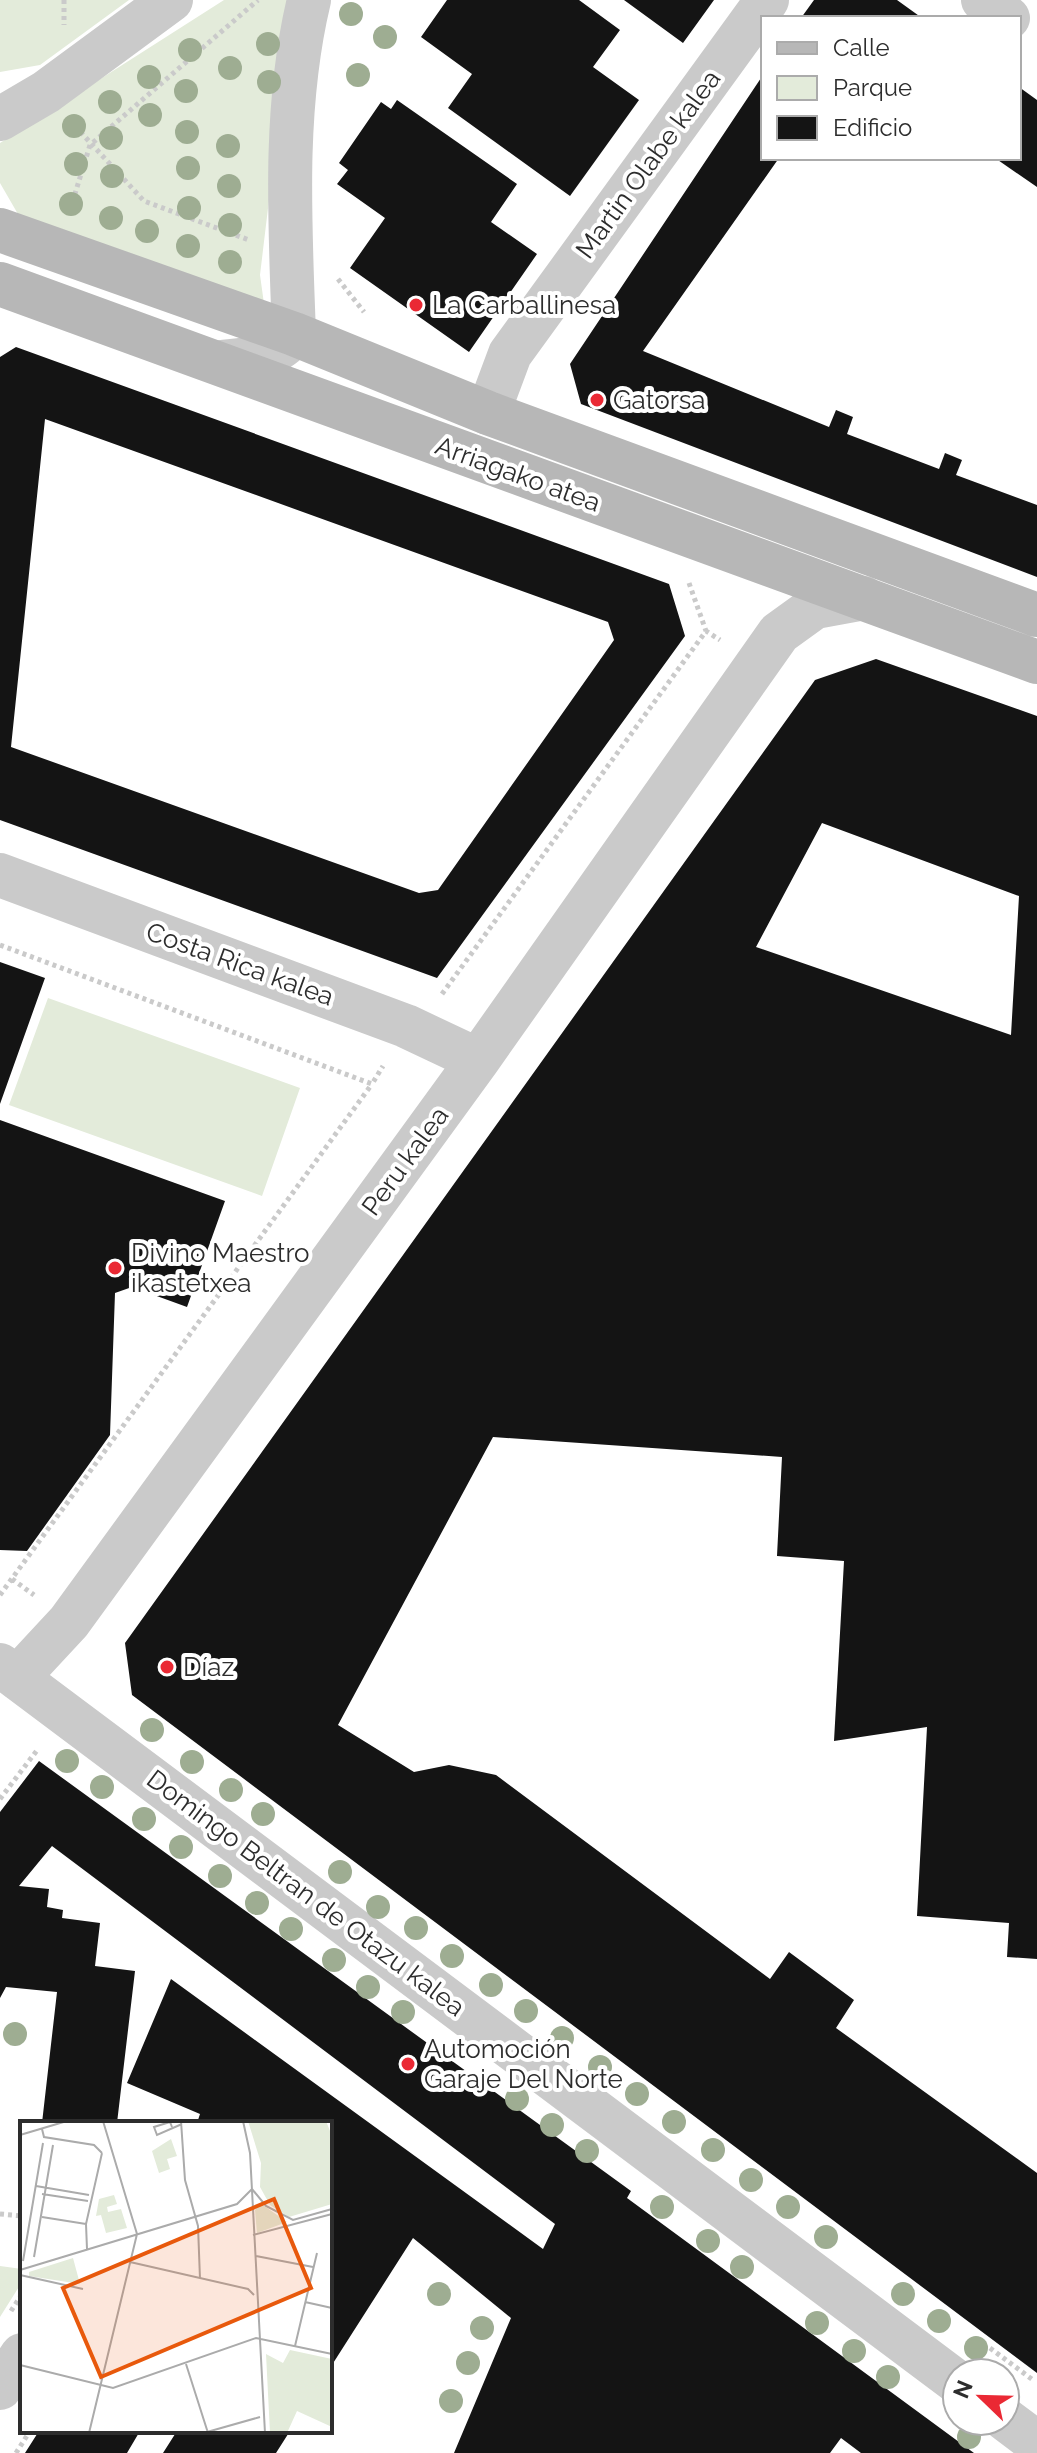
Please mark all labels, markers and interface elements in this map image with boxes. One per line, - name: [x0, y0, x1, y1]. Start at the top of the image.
- legend: [761, 16, 1021, 160]
- text: Calle: [833, 33, 890, 62]
- street label: Martin Olabe kalea: [570, 64, 726, 264]
- text: Parque: [833, 73, 912, 102]
- text: Edificio: [833, 113, 912, 142]
- place label: La Carballinesa: [432, 290, 616, 320]
- marker: La Carballinesa: [407, 296, 425, 314]
- place label: Gatorsa: [613, 385, 706, 415]
- marker: Gatorsa: [588, 391, 606, 409]
- street label: Arriagako atea: [432, 430, 604, 518]
- street label: Costa Rica kalea: [142, 916, 338, 1012]
- street label: Peru kalea: [356, 1101, 454, 1221]
- place label: Divino Maestro ikastetxea: [131, 1238, 310, 1298]
- marker: Divino Maestro ikastetxea: [106, 1259, 124, 1277]
- place label: Díaz: [183, 1652, 234, 1682]
- marker: Díaz: [158, 1658, 176, 1676]
- street label: Domingo Beltran de Otazu kalea: [141, 1764, 471, 2022]
- place label: Automoción Garaje Del Norte: [424, 2034, 623, 2094]
- marker: Automoción Garaje Del Norte: [399, 2055, 417, 2073]
- inset map: [20, 2121, 332, 2433]
- north arrow: [941, 2357, 1021, 2437]
- text: N: [947, 2376, 978, 2402]

